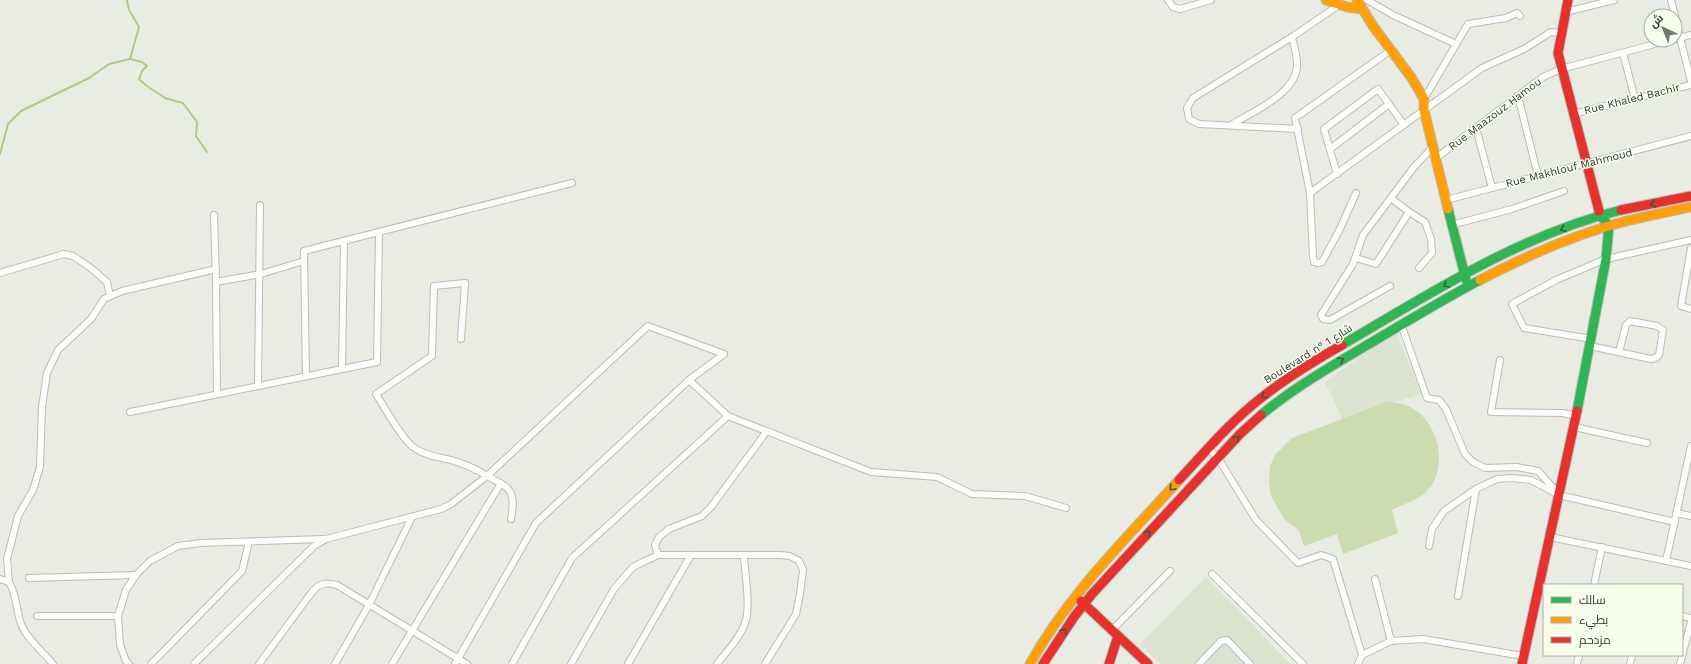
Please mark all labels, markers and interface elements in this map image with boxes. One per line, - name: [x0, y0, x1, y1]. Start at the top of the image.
- north arrow: [1643, 8, 1683, 48]
- text: ش: [1647, 12, 1666, 31]
- street label: Rue Maazouz Hamou: [1446, 75, 1544, 153]
- street label: Rue Khaled Bachir: [1583, 81, 1682, 117]
- street label: Rue Makhlouf Mahmoud: [1504, 146, 1634, 190]
- one-way arrow: [1650, 199, 1656, 207]
- one-way arrow: [1560, 224, 1567, 232]
- one-way arrow: [1443, 280, 1450, 287]
- street label: Boulevard n° شارع 1: [1261, 321, 1355, 387]
- one-way arrow: [1337, 358, 1344, 365]
- one-way arrow: [1261, 391, 1268, 398]
- one-way arrow: [1232, 435, 1240, 443]
- one-way arrow: [1169, 483, 1177, 491]
- one-way arrow: [1144, 530, 1151, 538]
- legend: [1543, 584, 1683, 656]
- text: سالك: [1579, 593, 1606, 607]
- text: بطيء: [1579, 613, 1608, 630]
- one-way arrow: [1059, 629, 1066, 636]
- text: مزدحم: [1579, 633, 1611, 648]

